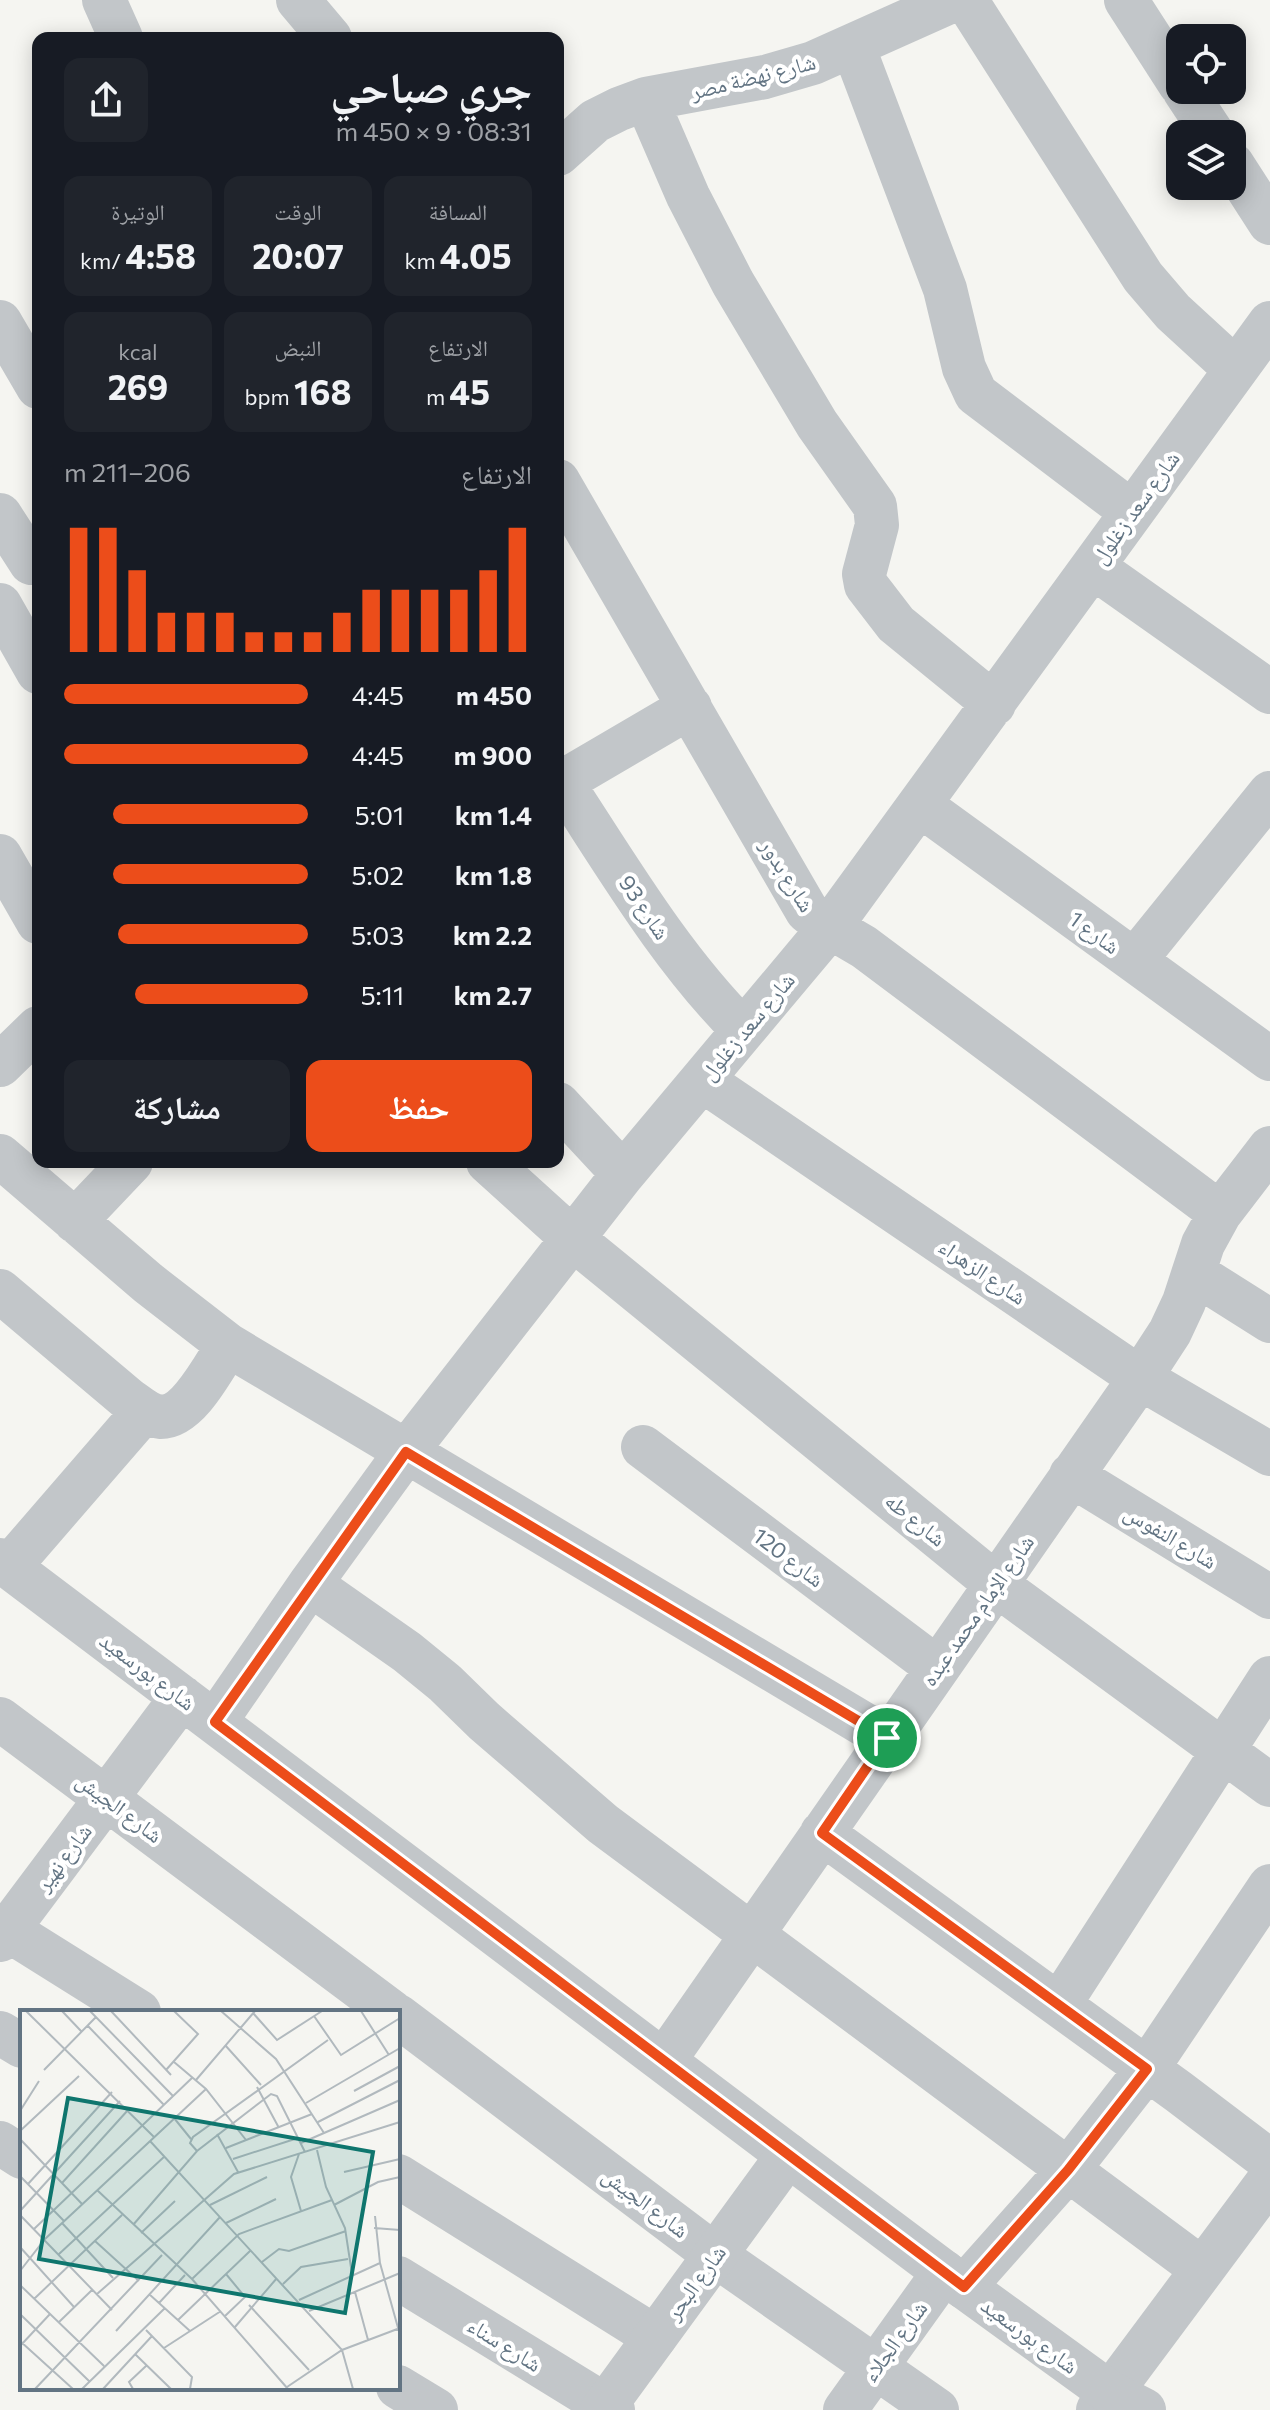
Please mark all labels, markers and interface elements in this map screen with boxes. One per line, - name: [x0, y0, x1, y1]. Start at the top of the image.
- map controls: [1166, 24, 1246, 200]
- button: locate: [1166, 24, 1246, 104]
- street label: شارع نهضة مصر: [687, 47, 819, 106]
- button: share: [64, 58, 148, 142]
- text: جري صباحي: [330, 58, 532, 112]
- text: 08:31 · 9 × 450 m: [335, 115, 532, 146]
- button: layers: [1166, 120, 1246, 200]
- text: الوتيرة: [111, 198, 165, 225]
- text: الوقت: [274, 198, 322, 225]
- text: المسافة: [429, 198, 487, 225]
- text: 4:58: [125, 234, 196, 276]
- text: 20:07: [252, 234, 344, 276]
- text: 4.05: [440, 234, 512, 276]
- text: /km: [80, 247, 125, 274]
- text: km: [404, 247, 440, 274]
- text: النبض: [275, 334, 321, 361]
- text: الارتفاع: [428, 334, 488, 361]
- text: kcal: [118, 338, 158, 365]
- text: 269: [108, 365, 168, 407]
- text: 168: [294, 370, 351, 412]
- text: 45: [449, 370, 490, 412]
- text: bpm: [245, 383, 294, 410]
- text: m: [426, 383, 449, 410]
- street label: شارع سعد زغلول: [1085, 445, 1186, 569]
- text: 206–211 m: [64, 456, 191, 487]
- text: الارتفاع: [461, 458, 532, 489]
- text: 4:45: [352, 679, 404, 710]
- text: 450 m: [456, 679, 532, 710]
- text: 4:45: [352, 739, 404, 770]
- text: 900 m: [454, 739, 532, 770]
- text: 5:01: [355, 799, 404, 830]
- text: 1.4 km: [455, 799, 532, 830]
- street label: شارع بدور: [754, 833, 821, 917]
- text: 5:02: [352, 859, 404, 890]
- text: 1.8 km: [455, 859, 532, 890]
- street label: شارع 93: [613, 870, 676, 945]
- street label: شارع 1: [1064, 905, 1125, 960]
- text: 5:03: [351, 919, 404, 950]
- text: 2.2 km: [453, 919, 532, 950]
- street label: شارع سعد زغلول: [694, 967, 801, 1086]
- text: 5:11: [361, 979, 404, 1010]
- text: 2.7 km: [454, 979, 532, 1010]
- button: مشاركة: [64, 1060, 290, 1152]
- button: حفظ: [306, 1060, 532, 1152]
- street label: شارع الزهراء: [934, 1232, 1032, 1311]
- street label: شارع طه: [879, 1486, 952, 1552]
- street label: شارع النفوس: [1119, 1498, 1222, 1575]
- street label: شارع 120: [748, 1522, 830, 1593]
- street label: شارع الإمام محمد عبده: [915, 1529, 1041, 1692]
- street label: شارع بورسعيد: [94, 1626, 201, 1717]
- pin: [853, 1704, 921, 1772]
- icon: arrive: [865, 1716, 909, 1760]
- street label: شارع الجيش: [71, 1766, 168, 1849]
- street label: شارع نهير: [28, 1818, 98, 1897]
- inset map: [20, 2010, 400, 2390]
- street label: شارع الجيش: [597, 2161, 694, 2244]
- street label: شارع البحر: [658, 2239, 732, 2326]
- street label: شارع بورسعيد: [976, 2291, 1084, 2380]
- street label: شارع الجلاء: [856, 2295, 933, 2387]
- street label: شارع سناء: [462, 2311, 547, 2378]

